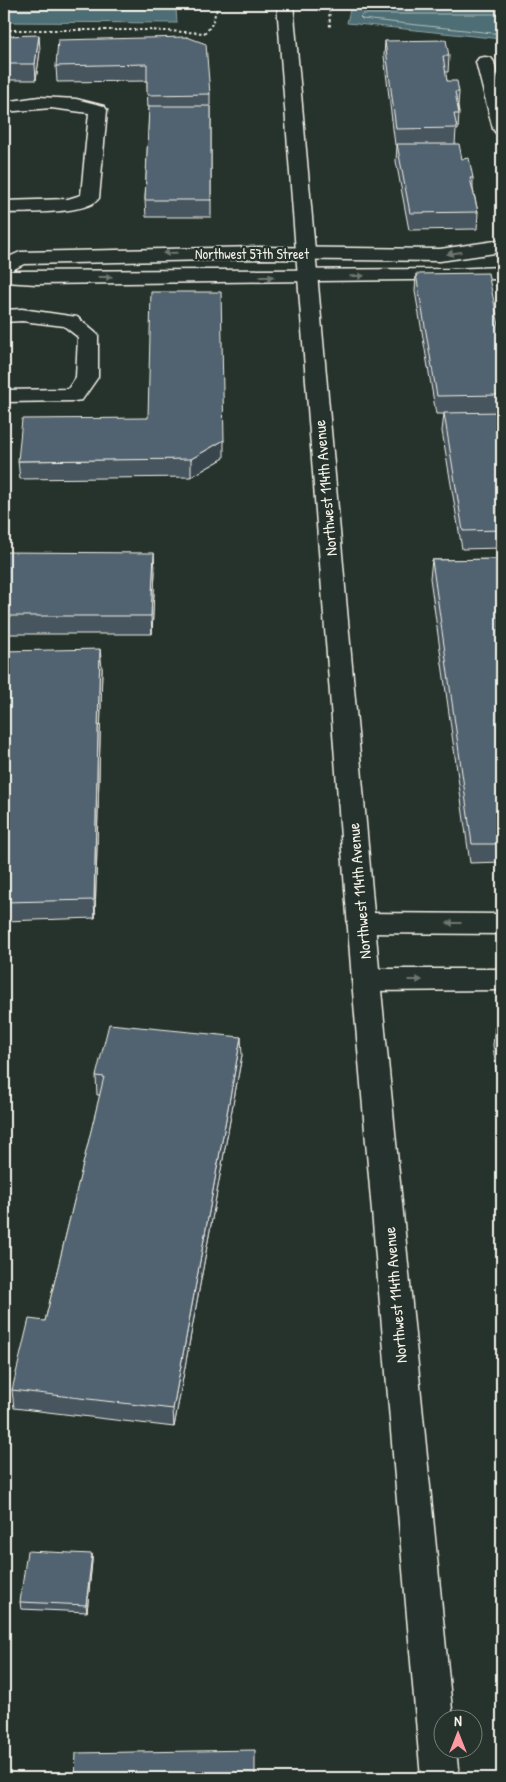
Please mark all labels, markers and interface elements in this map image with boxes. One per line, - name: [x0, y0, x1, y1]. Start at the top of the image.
- street label: Northwest 57th Street: [195, 244, 309, 263]
- one-way arrow: [162, 249, 178, 257]
- one-way arrow: [446, 249, 462, 257]
- one-way arrow: [349, 272, 365, 280]
- one-way arrow: [97, 273, 113, 281]
- one-way arrow: [259, 273, 275, 281]
- street label: Northwest 114th Avenue: [308, 418, 342, 557]
- street label: Northwest 114th Avenue: [342, 821, 376, 960]
- one-way arrow: [445, 919, 461, 927]
- one-way arrow: [407, 976, 423, 984]
- street label: Northwest 114th Avenue: [378, 1225, 412, 1364]
- north arrow: [434, 1710, 484, 1760]
- text: N: [454, 1711, 462, 1730]

